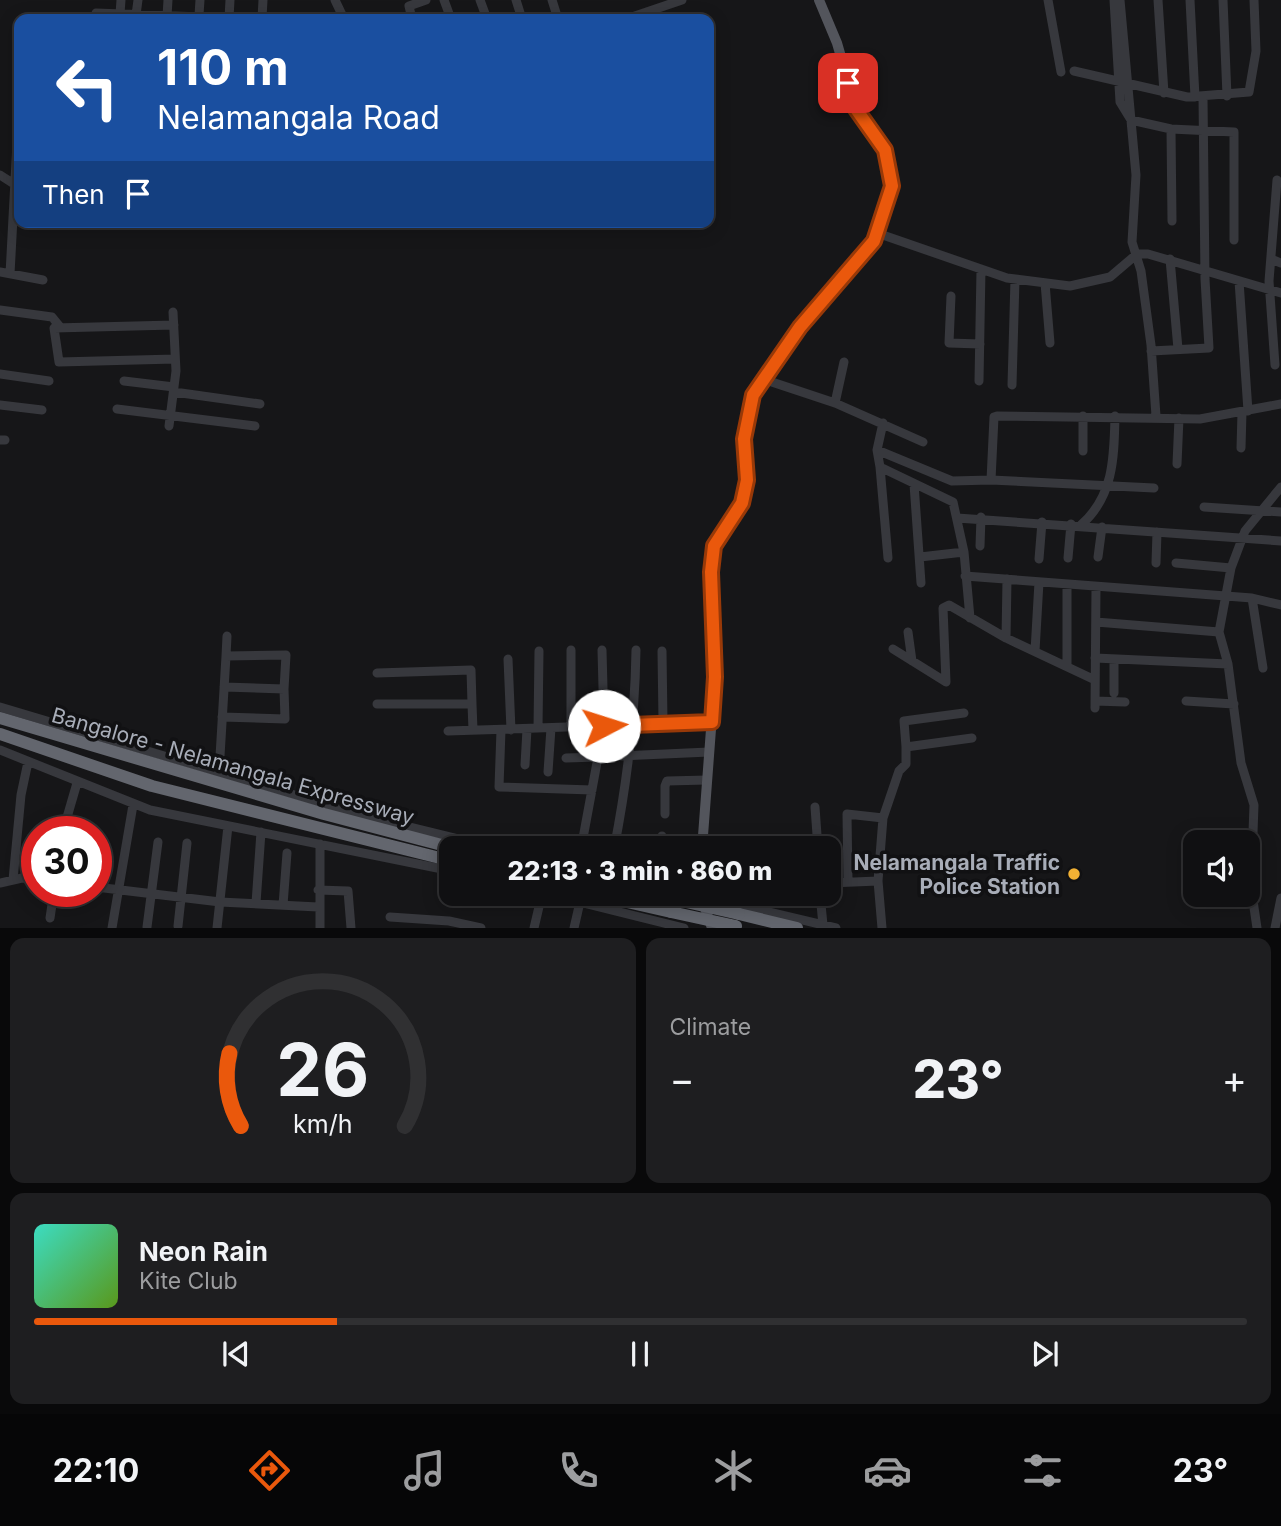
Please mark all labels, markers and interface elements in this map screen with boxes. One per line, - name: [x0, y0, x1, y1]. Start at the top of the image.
- text: 110 m: [157, 38, 289, 97]
- icon: left: [42, 42, 133, 133]
- pin: [818, 53, 878, 113]
- icon: arrive: [829, 64, 867, 102]
- text: Nelamangala Road: [157, 98, 440, 137]
- icon: arrive: [119, 175, 157, 213]
- text: Then: [42, 179, 105, 210]
- position arrow: [567, 689, 641, 763]
- street label: Bangalore - Nelamangala Expressway: [49, 702, 417, 830]
- speed limit sign: 30: [21, 816, 112, 907]
- map controls: [1183, 830, 1260, 907]
- button: sound: [1183, 830, 1260, 907]
- place label: Nelamangala Traffic Police Station: [854, 850, 1060, 899]
- text: 22:13 · 3 min · 860 m: [508, 855, 772, 886]
- marker: Nelamangala Traffic Police Station: [1066, 866, 1082, 882]
- text: Climate: [670, 1013, 751, 1041]
- text: 26: [276, 1026, 369, 1115]
- text: 23°: [913, 1048, 1004, 1111]
- text: −: [670, 1056, 695, 1102]
- text: +: [1222, 1056, 1247, 1102]
- text: km/h: [293, 1109, 352, 1139]
- text: Neon Rain: [139, 1236, 268, 1267]
- text: Kite Club: [139, 1267, 238, 1295]
- icon: previous: [217, 1335, 255, 1373]
- icon: pause: [621, 1335, 659, 1373]
- icon: next: [1026, 1335, 1064, 1373]
- icon: directions: [245, 1446, 294, 1495]
- icon: music: [400, 1446, 449, 1495]
- icon: phone: [554, 1446, 603, 1495]
- icon: climate: [709, 1446, 758, 1495]
- icon: car: [863, 1446, 912, 1495]
- icon: filters: [1018, 1446, 1067, 1495]
- text: 22:10: [53, 1451, 139, 1490]
- text: 23°: [1173, 1451, 1228, 1490]

